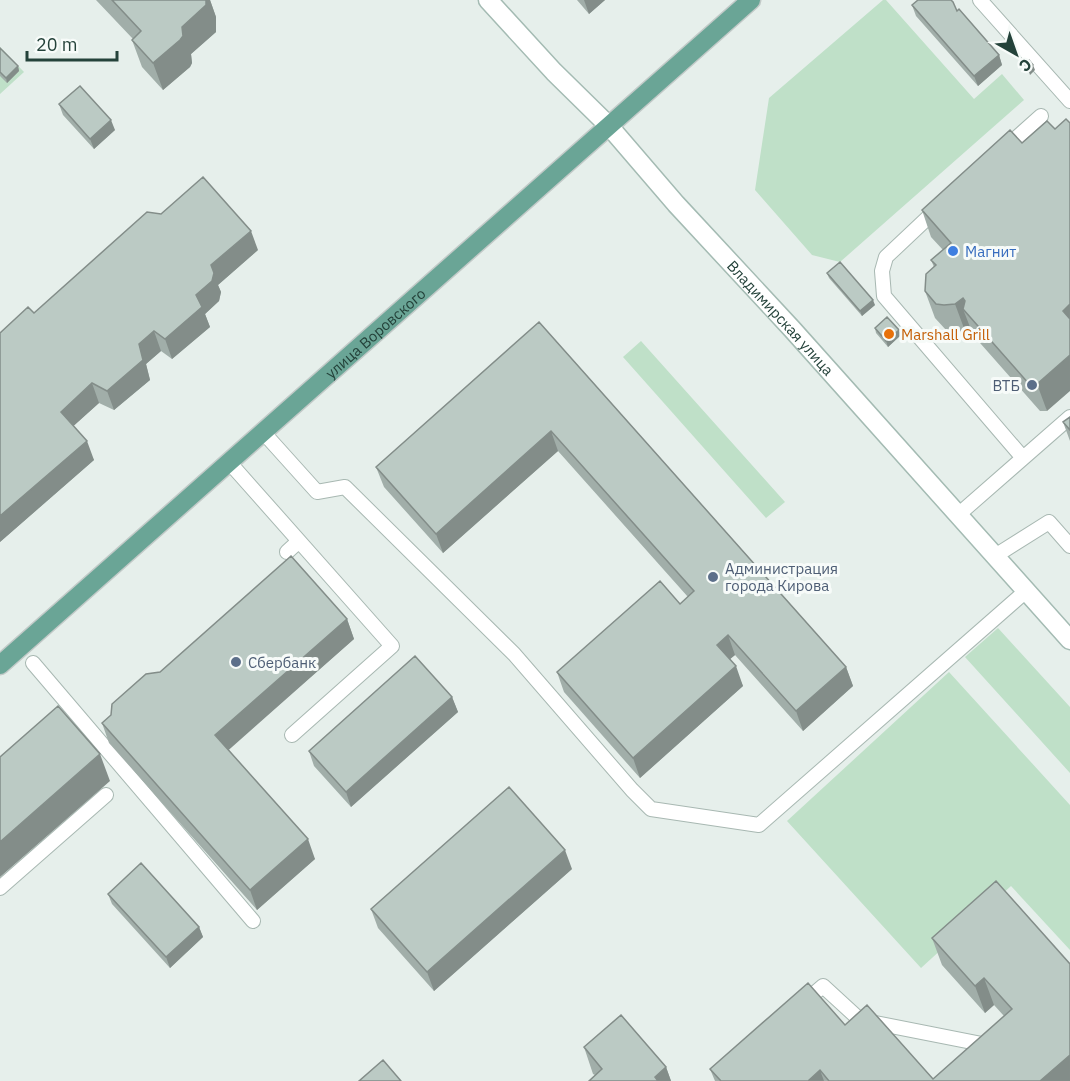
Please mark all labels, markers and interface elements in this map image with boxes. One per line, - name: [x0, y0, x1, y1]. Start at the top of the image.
- scale bar: [27, 24, 117, 62]
- north arrow: [986, 24, 1046, 84]
- text: 20 m: [36, 33, 78, 56]
- text: С: [1015, 54, 1036, 77]
- place label: Магнит: [965, 242, 1016, 261]
- marker: Магнит: [946, 244, 960, 258]
- street label: Владимирская улица: [723, 256, 838, 379]
- street label: улица Воровского: [321, 284, 429, 382]
- place label: Marshall Grill: [901, 325, 990, 344]
- marker: Marshall Grill: [882, 327, 896, 341]
- place label: ВТБ: [992, 376, 1020, 395]
- marker: ВТБ: [1025, 378, 1039, 392]
- place label: Администрация города Кирова: [725, 559, 838, 595]
- marker: Администрация города Кирова: [706, 570, 720, 584]
- place label: Сбербанк: [248, 653, 316, 672]
- marker: Сбербанк: [229, 655, 243, 669]

